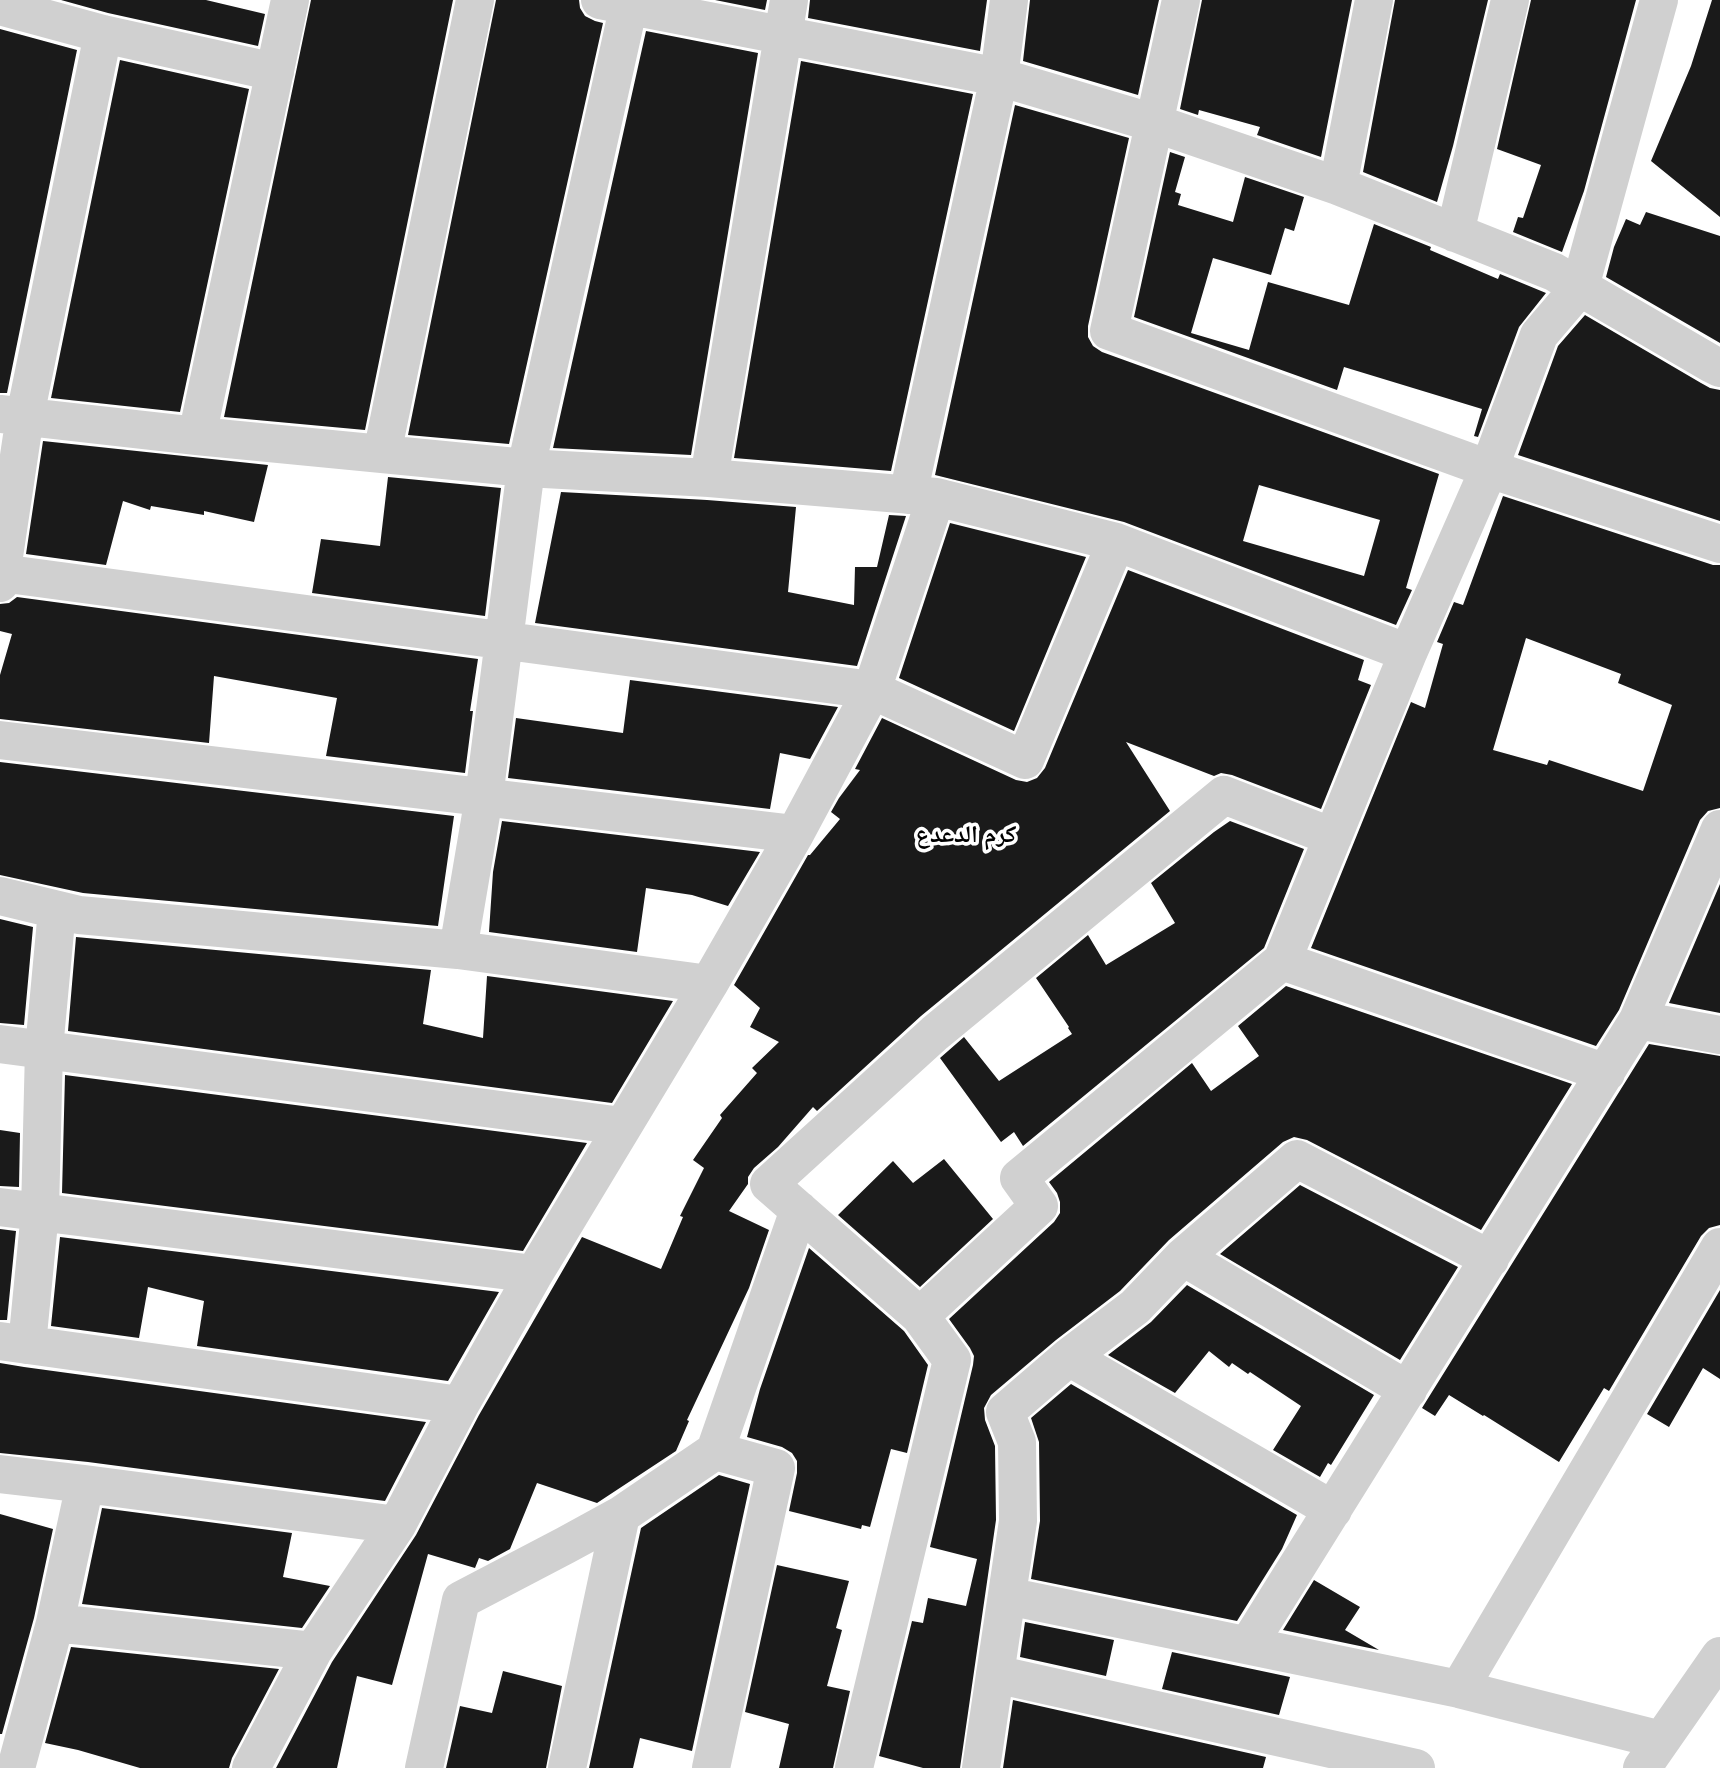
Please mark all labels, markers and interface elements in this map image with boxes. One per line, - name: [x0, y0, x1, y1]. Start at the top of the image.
- district label: كرم الدعدع: [916, 822, 1016, 850]

